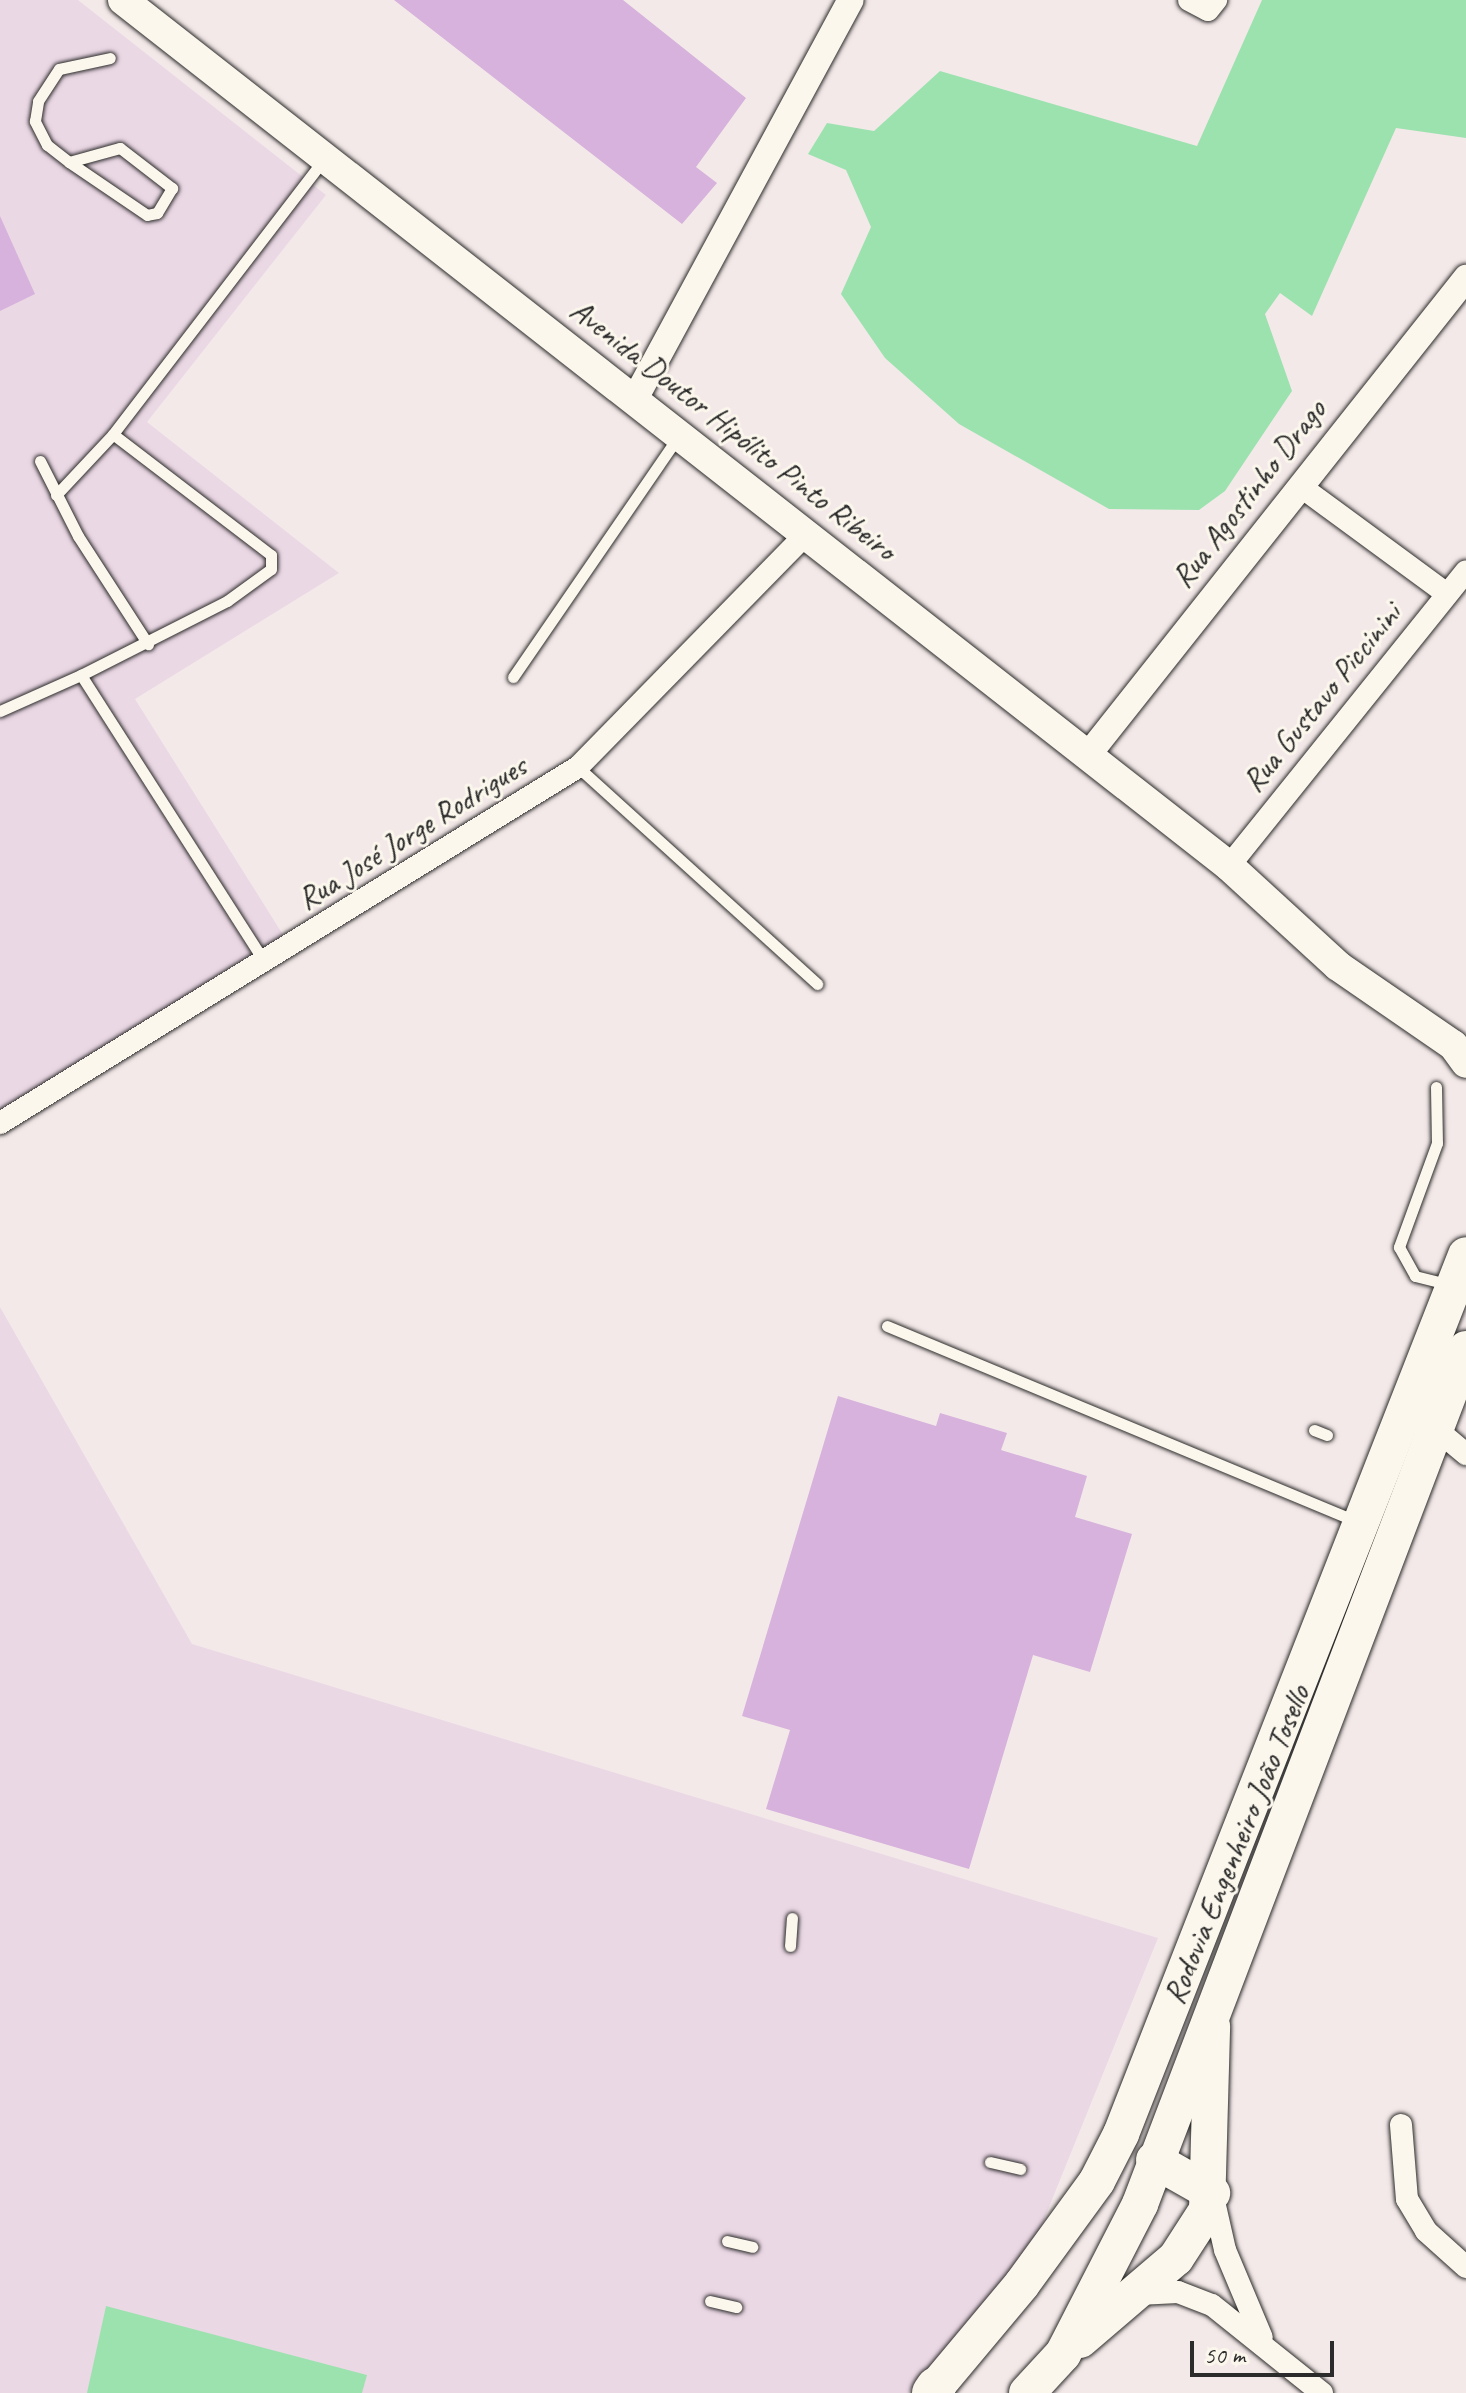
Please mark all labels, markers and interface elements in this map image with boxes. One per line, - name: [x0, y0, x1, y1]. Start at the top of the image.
- street label: Avenida Doutor Hipólito Pinto Ribeiro: [562, 290, 904, 570]
- street label: Rua Agostinho Drago: [1163, 392, 1335, 596]
- street label: Rua Gustavo Piccinini: [1235, 596, 1409, 800]
- street label: Rua José Jorge Rodrigues: [290, 747, 534, 919]
- street label: Rodovia Engenheiro João Tosello: [1156, 1680, 1318, 2010]
- scale bar: [1194, 2325, 1338, 2375]
- text: 50 m: [1204, 2340, 1245, 2370]

